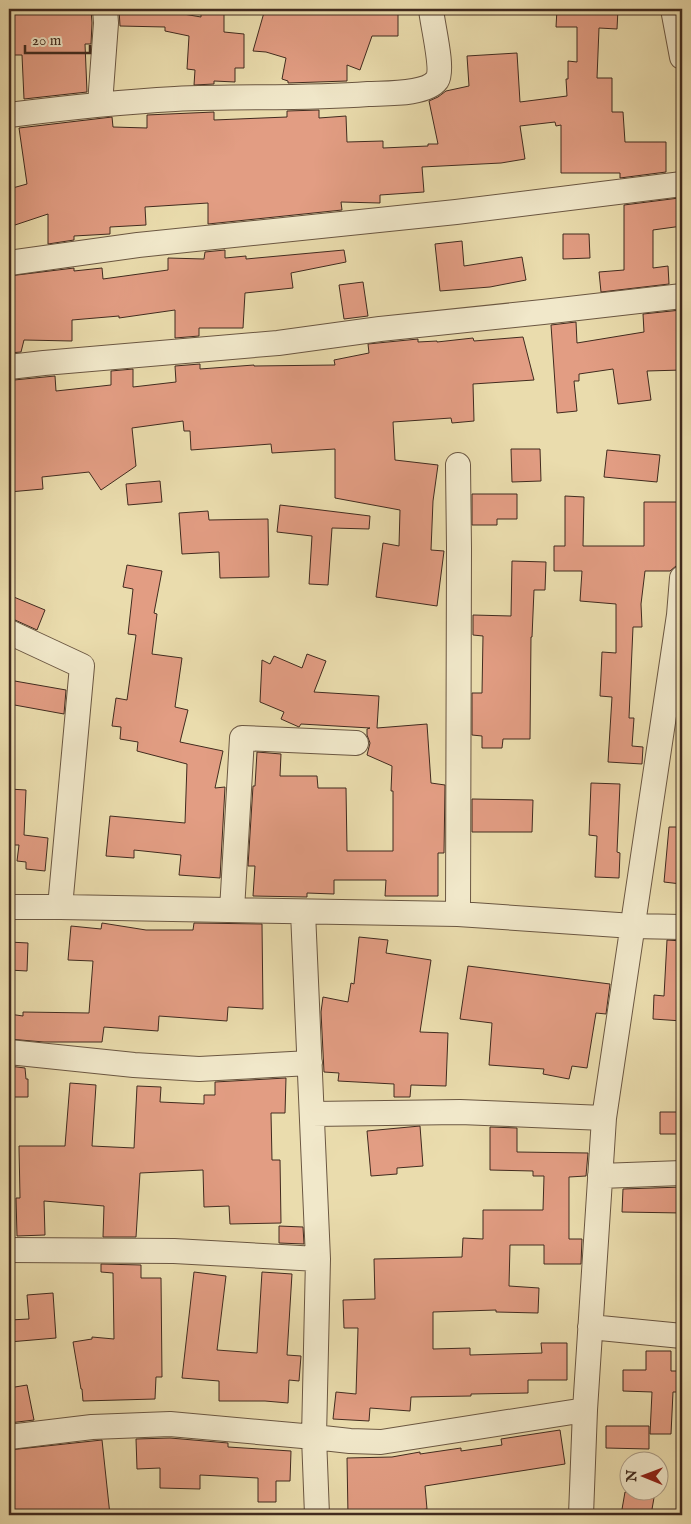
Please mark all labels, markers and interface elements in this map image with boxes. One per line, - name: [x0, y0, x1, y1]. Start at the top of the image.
- scale bar: [25, 22, 90, 54]
- text: 20 m: [32, 31, 62, 50]
- north arrow: [618, 1452, 668, 1502]
- text: N: [623, 1470, 641, 1483]

